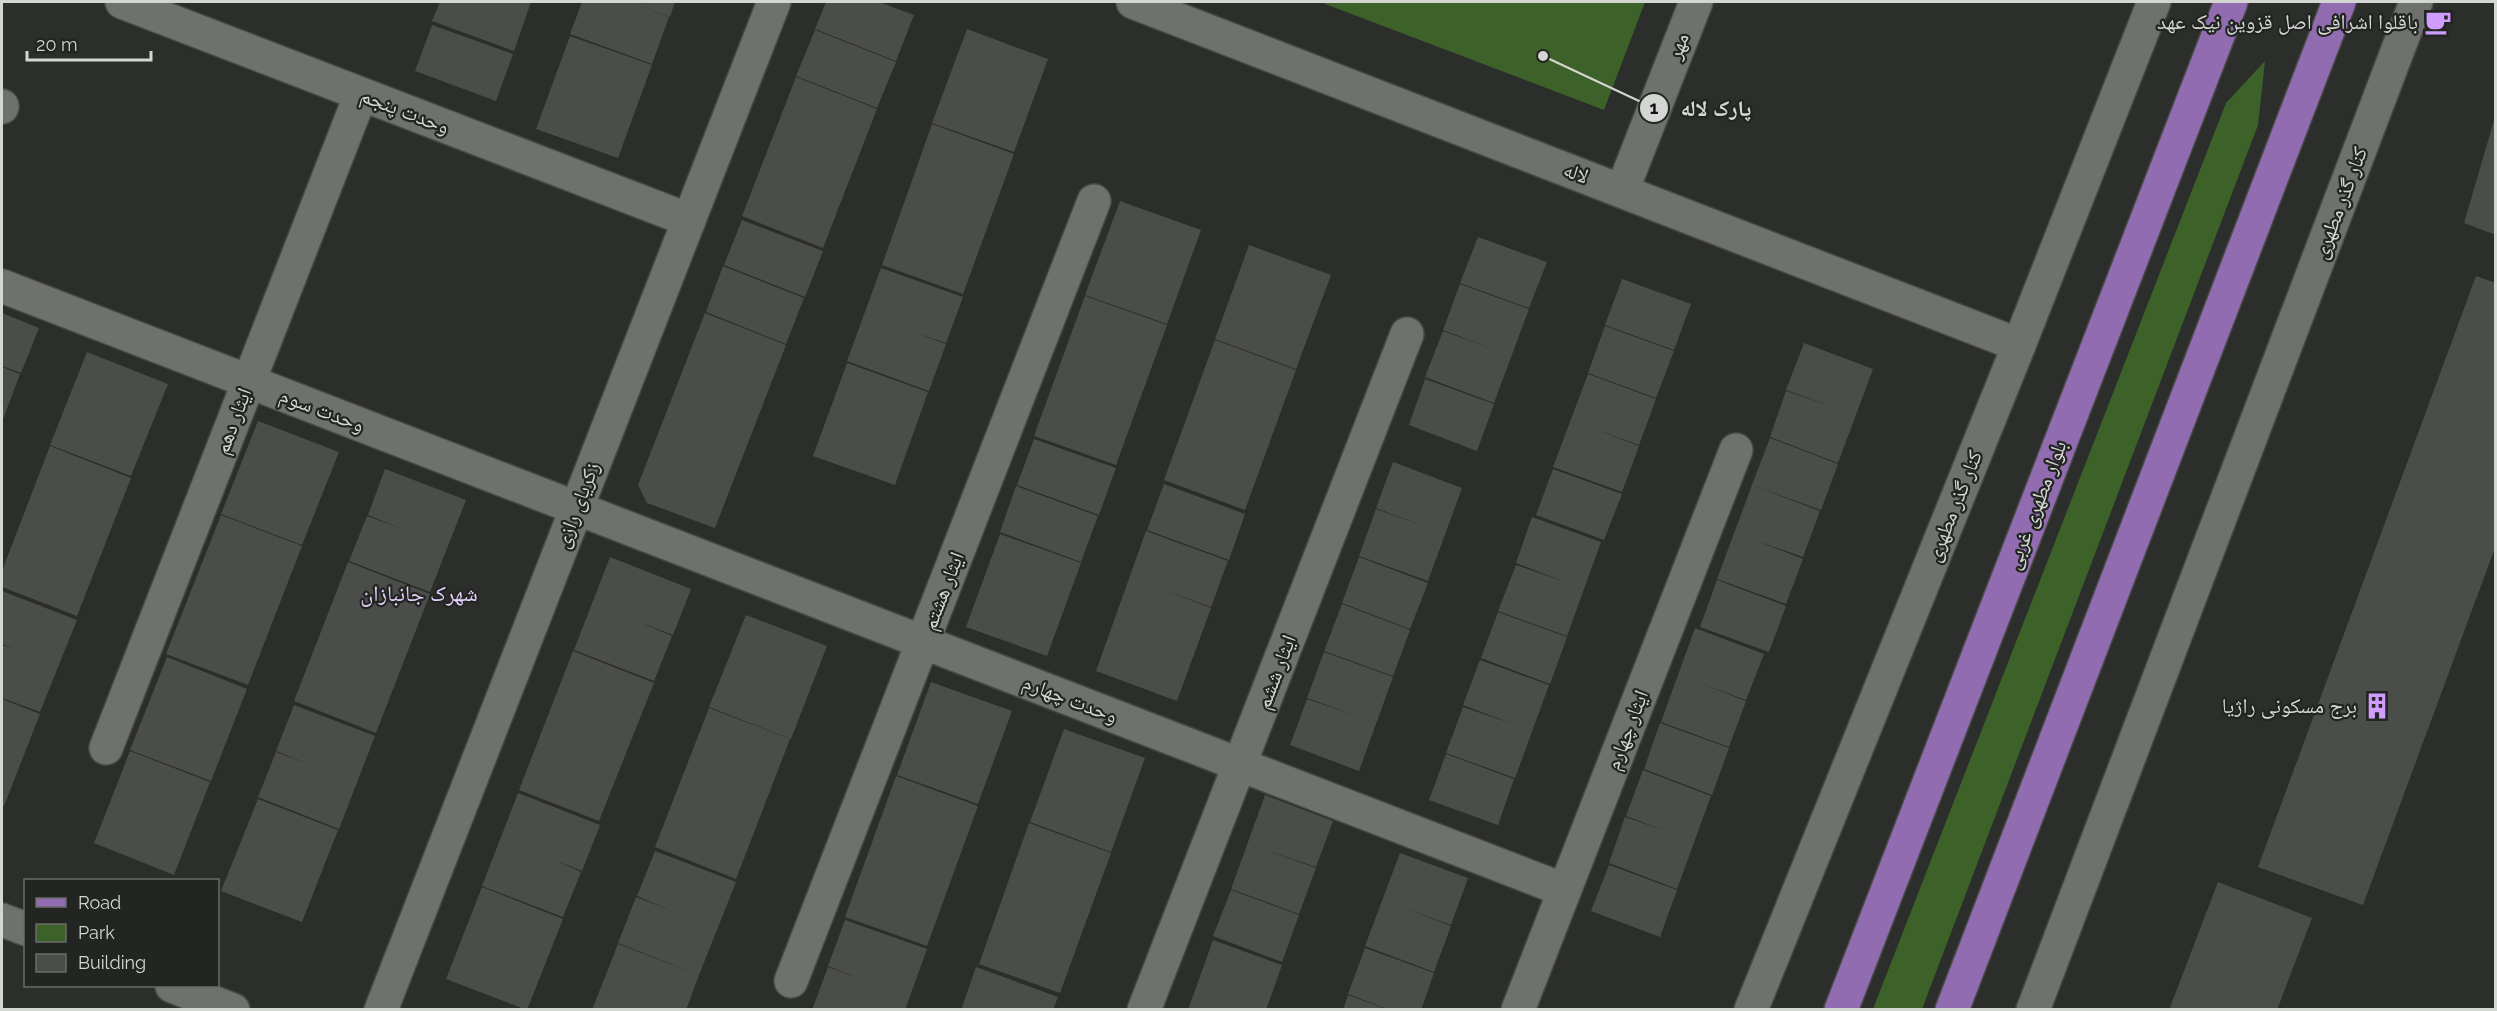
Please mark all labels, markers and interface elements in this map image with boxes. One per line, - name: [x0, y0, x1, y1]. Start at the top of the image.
- cafe icon: باقلوا اشرافی اصل قزوین نیک عهد: [2423, 7, 2453, 37]
- place label: باقلوا اشرافی اصل قزوین نیک عهد: [2157, 9, 2418, 35]
- scale bar: [27, 24, 152, 62]
- street label: مهر: [1661, 29, 1694, 63]
- text: 20 m: [36, 34, 78, 55]
- street label: وحدت پنجم: [357, 82, 453, 141]
- callout: پارک لاله: [1639, 88, 1763, 128]
- text: پارک لاله: [1681, 95, 1751, 122]
- text: 1: [1650, 97, 1659, 118]
- street label: کنار گذر مطهری: [2307, 143, 2372, 262]
- street label: لاله: [1560, 156, 1592, 189]
- street label: وحدت سوم: [276, 382, 368, 439]
- street label: ایثار دهم: [208, 384, 258, 458]
- street label: بلوار مطهری غربی: [1999, 437, 2073, 573]
- street label: کنار گذر مطهری: [1920, 446, 1987, 565]
- street label: زکریای رازی: [549, 458, 604, 551]
- street label: ایثار هشتم: [916, 548, 971, 634]
- district label: شهرک جانبازان: [360, 580, 478, 607]
- street label: ایثار ششم: [1250, 631, 1303, 713]
- street label: وحدت چهارم: [1018, 669, 1121, 730]
- street label: ایثار چهارم: [1600, 686, 1655, 774]
- building icon: برج مسکونی راژیا: [2362, 691, 2392, 721]
- place label: برج مسکونی راژیا: [2222, 693, 2357, 719]
- legend: [24, 879, 219, 987]
- text: Road: [78, 892, 121, 913]
- text: Park: [78, 922, 115, 943]
- text: Building: [78, 952, 146, 973]

